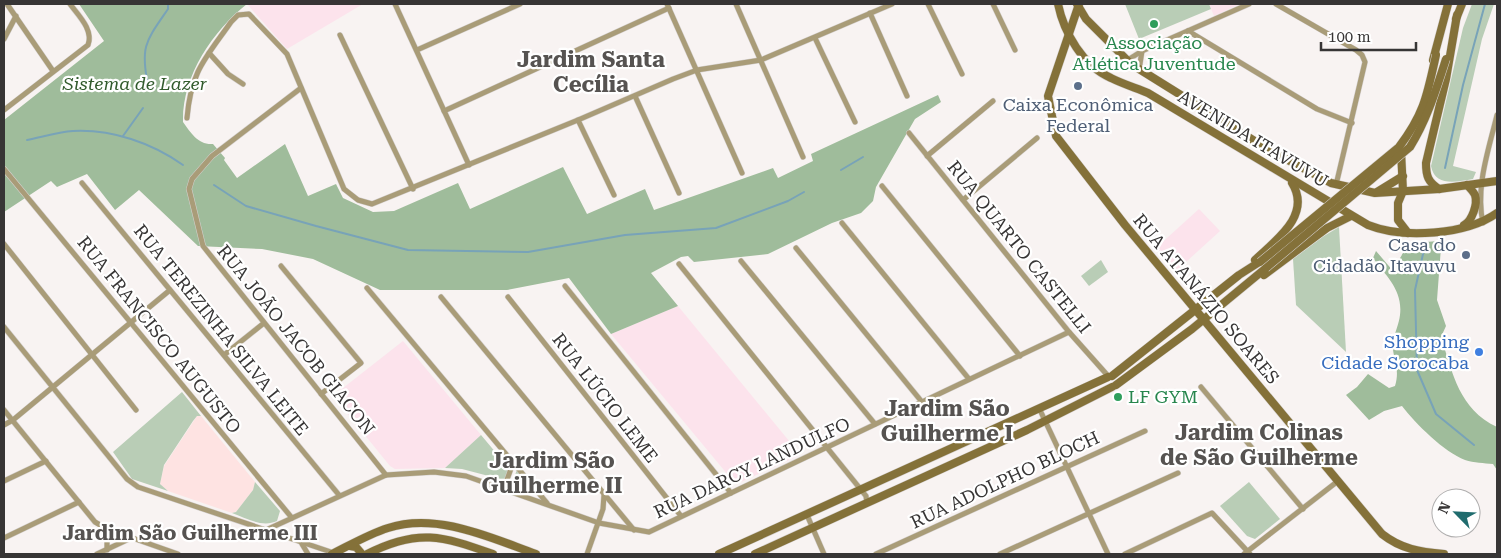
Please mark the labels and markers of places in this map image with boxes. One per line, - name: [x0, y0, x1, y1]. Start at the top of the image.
- marker: Associação Atlética Juventude: [1148, 18, 1160, 30]
- place label: Associação Atlética Juventude: [1072, 32, 1236, 74]
- marker: Caixa Econômica Federal: [1072, 80, 1084, 92]
- place label: Caixa Econômica Federal: [1003, 94, 1154, 136]
- place label: Casa do Cidadão Itavuvu: [1313, 234, 1456, 276]
- marker: Casa do Cidadão Itavuvu: [1460, 249, 1472, 261]
- place label: Shopping Cidade Sorocaba: [1321, 331, 1470, 373]
- marker: Shopping Cidade Sorocaba: [1473, 346, 1485, 358]
- place label: LF GYM: [1128, 386, 1198, 407]
- marker: LF GYM: [1112, 391, 1124, 403]

